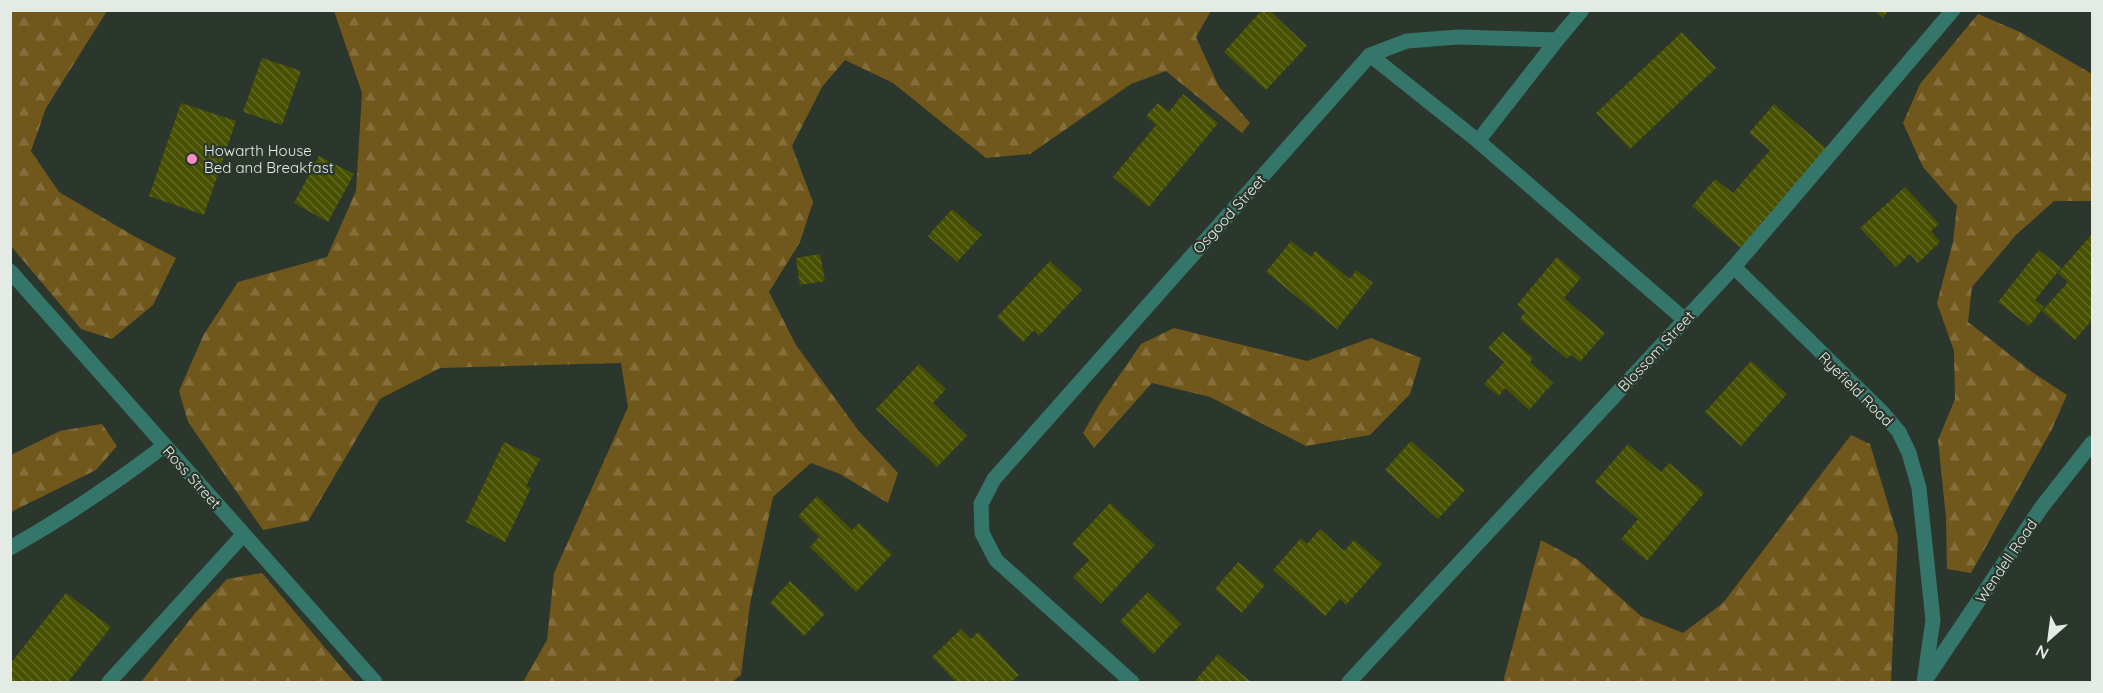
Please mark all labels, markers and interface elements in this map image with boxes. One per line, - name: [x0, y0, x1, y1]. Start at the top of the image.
- place label: Howarth House Bed and Breakfast: [204, 141, 334, 177]
- marker: Howarth House Bed and Breakfast: [185, 152, 199, 166]
- street label: Osgood Street: [1189, 171, 1269, 257]
- street label: Blossom Street: [1614, 306, 1698, 396]
- street label: Ryefield Road: [1815, 348, 1897, 430]
- street label: Ross Street: [159, 442, 225, 512]
- street label: Wendell Road: [1971, 515, 2041, 607]
- north arrow: [2019, 609, 2079, 669]
- text: N: [2032, 641, 2052, 664]

